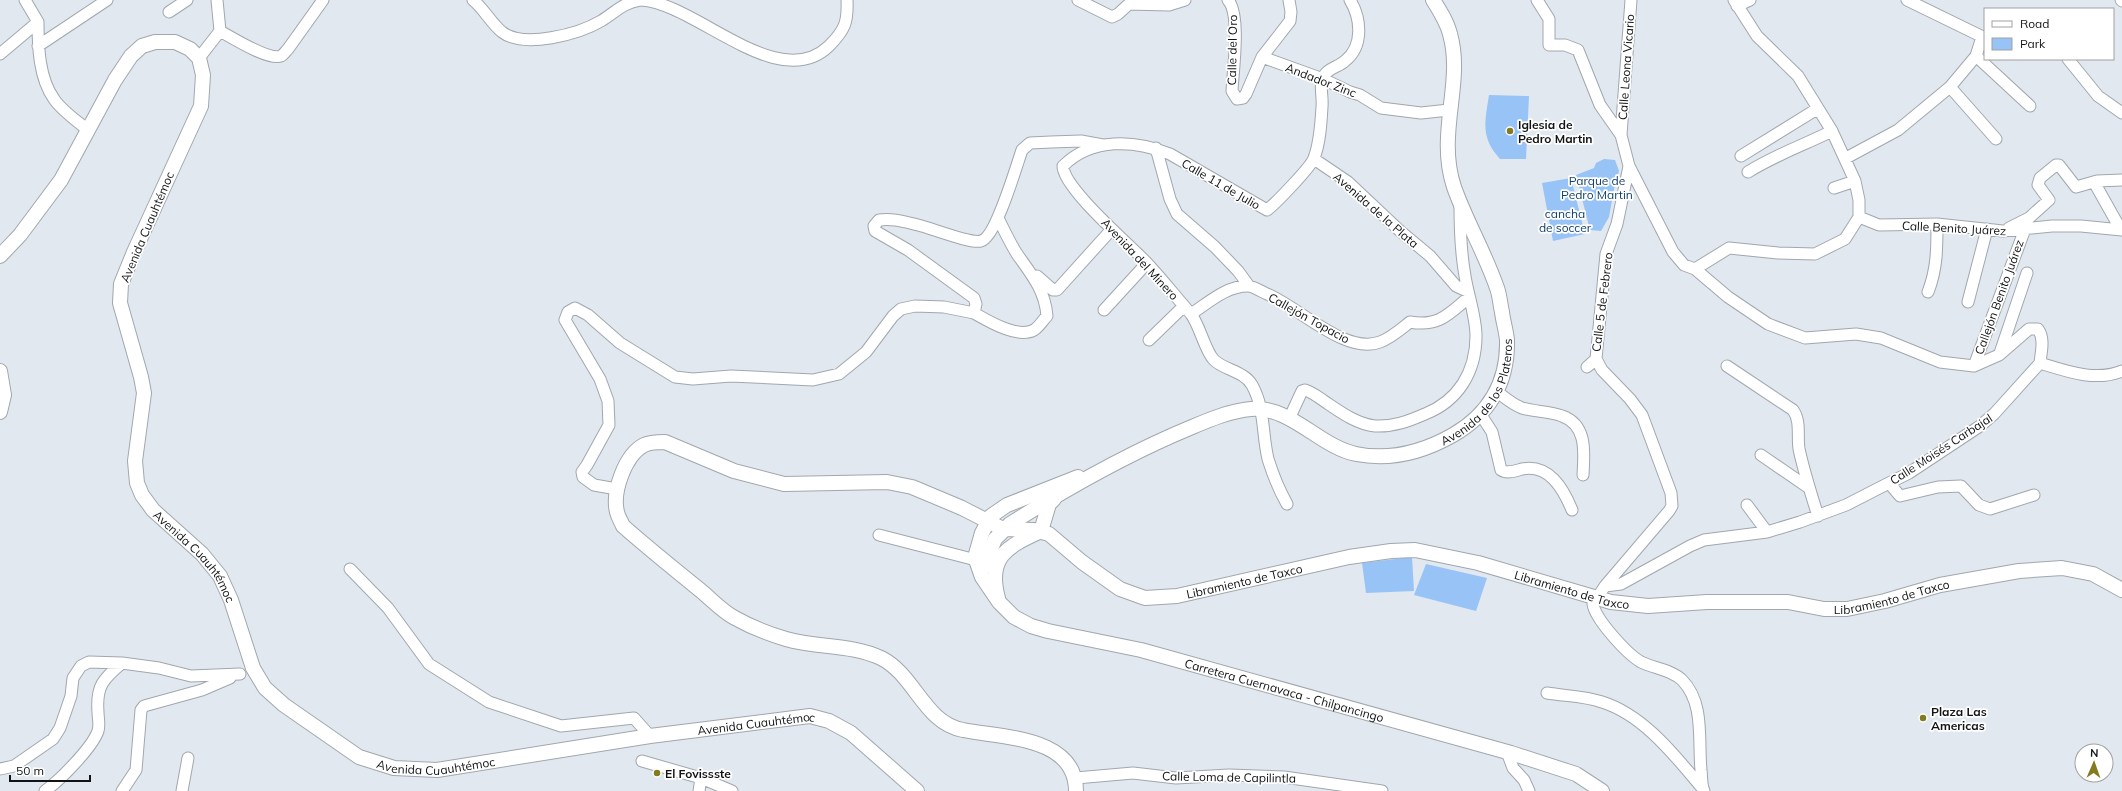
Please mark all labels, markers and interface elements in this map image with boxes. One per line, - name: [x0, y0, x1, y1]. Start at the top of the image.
- legend: [1984, 8, 2114, 60]
- street label: Calle Leona Vicario: [1615, 13, 1637, 120]
- street label: Calle del Oro: [1224, 14, 1240, 85]
- text: Road: [2020, 16, 2049, 31]
- text: Park: [2020, 36, 2046, 51]
- street label: Andador Zinc: [1283, 60, 1359, 100]
- place label: Iglesia de Pedro Martin: [1518, 117, 1593, 146]
- marker: Iglesia de Pedro Martin: [1505, 126, 1515, 136]
- street label: Calle 11 de Julio: [1179, 155, 1263, 213]
- street label: Avenida Cuauhtémoc: [117, 169, 177, 285]
- street label: Avenida de la Plata: [1330, 169, 1422, 251]
- park label: Parque de Pedro Martin: [1561, 173, 1633, 202]
- park label: cancha de soccer: [1539, 206, 1592, 235]
- street label: Avenida del Minero: [1098, 215, 1182, 303]
- street label: Calle Benito Juárez: [1901, 218, 2007, 238]
- street label: Callejón Benito Juárez: [1971, 238, 2027, 356]
- street label: Calle 5 de Febrero: [1588, 251, 1616, 353]
- street label: Callejón Topacio: [1266, 289, 1352, 347]
- street label: Avenida de los Plateros: [1438, 338, 1515, 448]
- street label: Calle Moisés Carbajal: [1887, 410, 1995, 488]
- street label: Avenida Cuauhtémoc: [151, 507, 239, 605]
- street label: Libramiento de Taxco: [1185, 560, 1304, 601]
- street label: Libramiento de Taxco: [1513, 567, 1630, 611]
- street label: Libramiento de Taxco: [1834, 576, 1951, 617]
- street label: Carretera Cuernavaca - Chilpancingo: [1183, 655, 1386, 725]
- place label: Plaza Las Americas: [1931, 704, 1987, 733]
- street label: Avenida Cuauhtémoc: [696, 709, 817, 738]
- marker: Plaza Las Americas: [1918, 713, 1928, 723]
- north arrow: [2074, 743, 2114, 783]
- text: N: [2090, 746, 2099, 760]
- street label: Avenida Cuauhtémoc: [375, 753, 496, 778]
- scale bar: [10, 757, 90, 783]
- text: 50 m: [16, 763, 44, 778]
- place label: El Fovissste: [665, 766, 731, 781]
- marker: El Fovissste: [652, 768, 662, 778]
- street label: Calle Loma de Capilintla: [1162, 768, 1296, 786]

